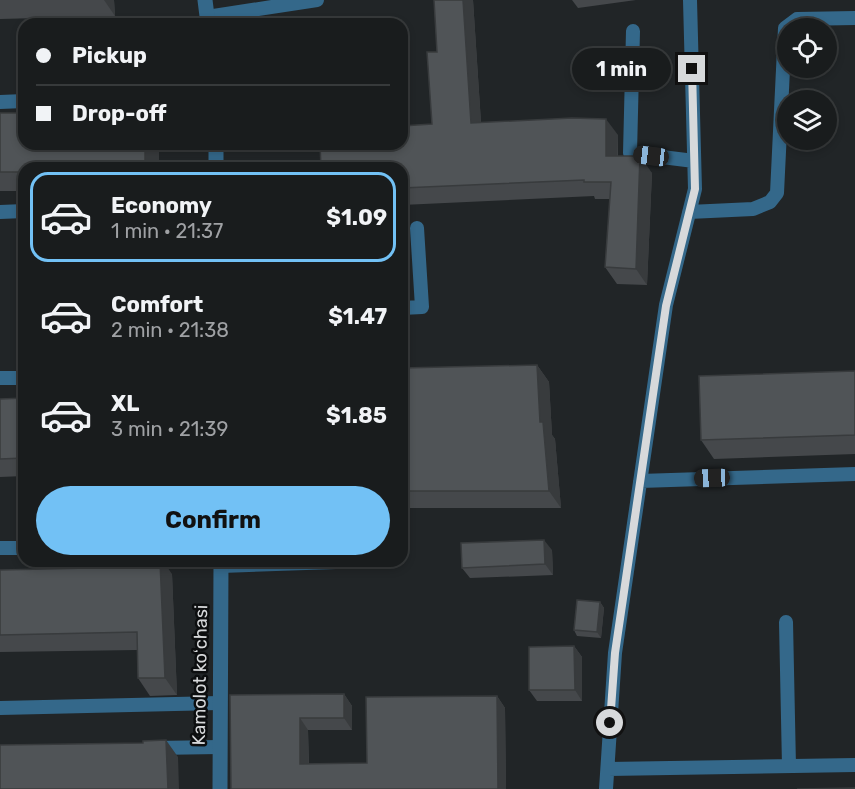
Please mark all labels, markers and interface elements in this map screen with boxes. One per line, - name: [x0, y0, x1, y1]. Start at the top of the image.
- map controls: [777, 18, 837, 150]
- button: locate: [777, 18, 837, 78]
- text: Pickup: [72, 42, 147, 69]
- callout: 1 min: [572, 48, 671, 90]
- route end: [678, 55, 705, 82]
- text: 1 min: [596, 57, 647, 81]
- button: layers: [777, 90, 837, 150]
- text: Drop-off: [72, 100, 167, 127]
- car: [632, 145, 670, 167]
- icon: car: [39, 190, 93, 244]
- text: Economy: [111, 192, 212, 219]
- text: $1.09: [326, 204, 387, 231]
- text: 1 min · 21:37: [111, 219, 223, 243]
- icon: car: [39, 289, 93, 343]
- text: Comfort: [111, 291, 203, 318]
- text: $1.47: [328, 303, 387, 330]
- text: 2 min · 21:38: [111, 318, 229, 342]
- icon: car: [39, 388, 93, 442]
- text: XL: [111, 390, 139, 417]
- text: $1.85: [326, 402, 387, 429]
- text: 3 min · 21:39: [111, 417, 228, 441]
- car: [694, 468, 730, 488]
- button: Confirm: [36, 486, 390, 555]
- street label: Kamolot koʻchasi: [188, 605, 212, 745]
- route start: [596, 709, 623, 736]

